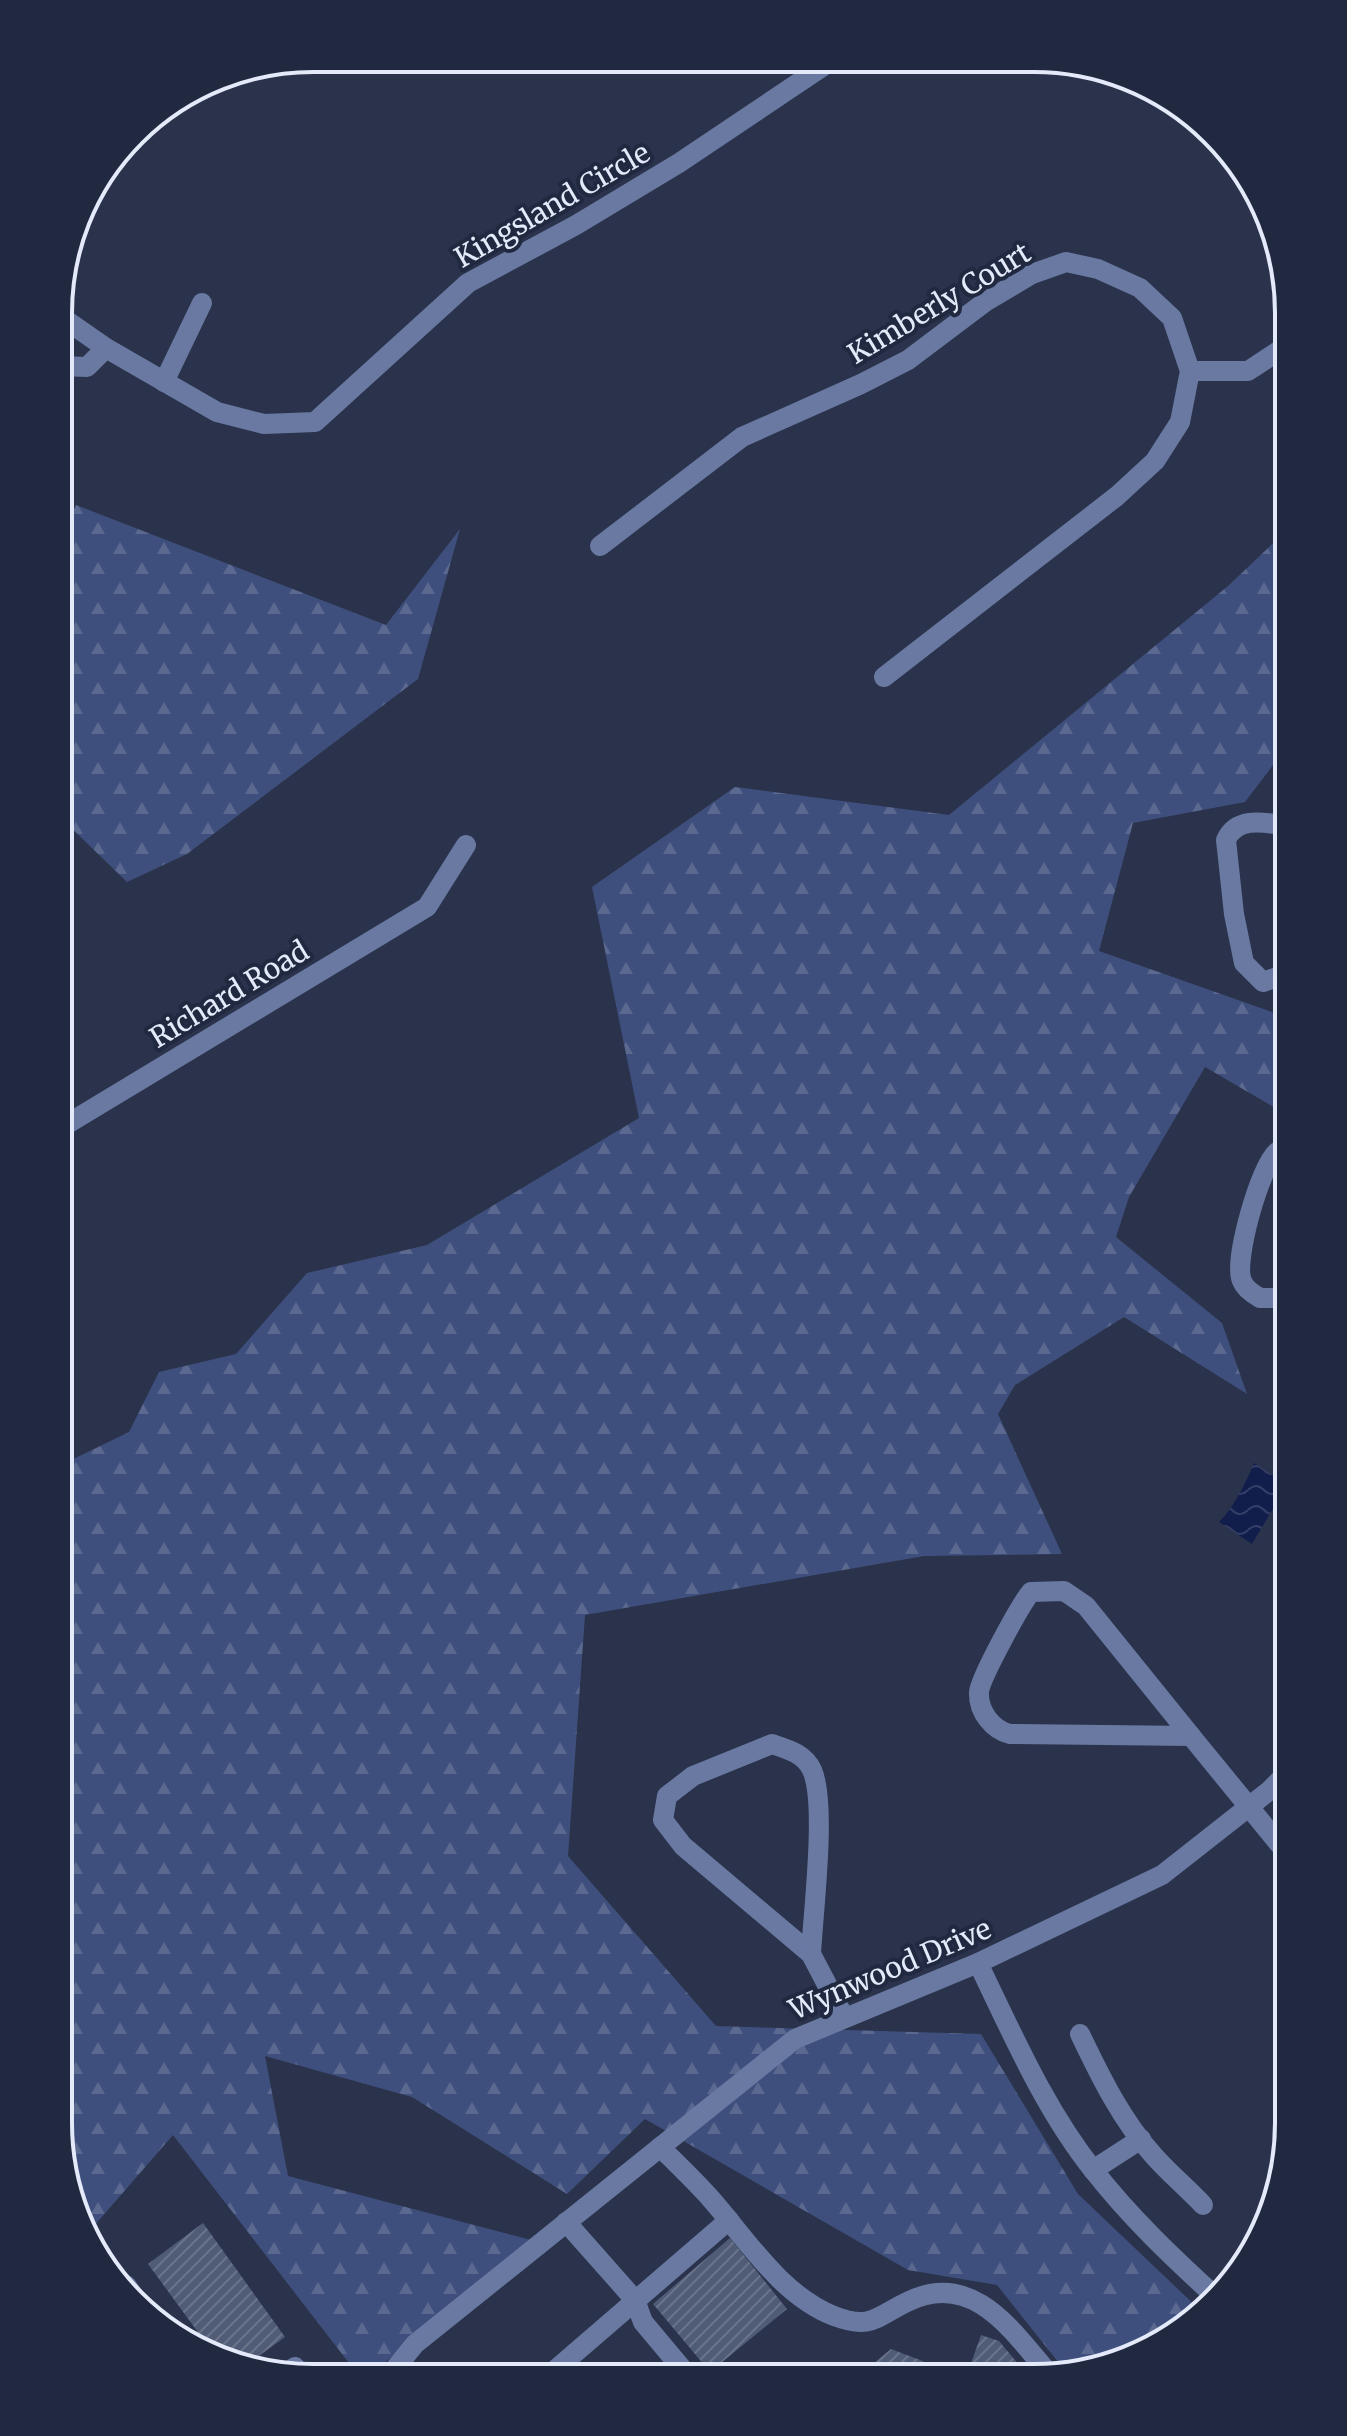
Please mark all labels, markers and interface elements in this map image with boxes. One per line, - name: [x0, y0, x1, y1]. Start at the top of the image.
- street label: Kingsland Circle: [448, 135, 656, 275]
- street label: Kimberly Court: [841, 234, 1037, 372]
- street label: Richard Road: [143, 932, 315, 1056]
- street label: Wynwood Drive: [783, 1910, 996, 2028]

